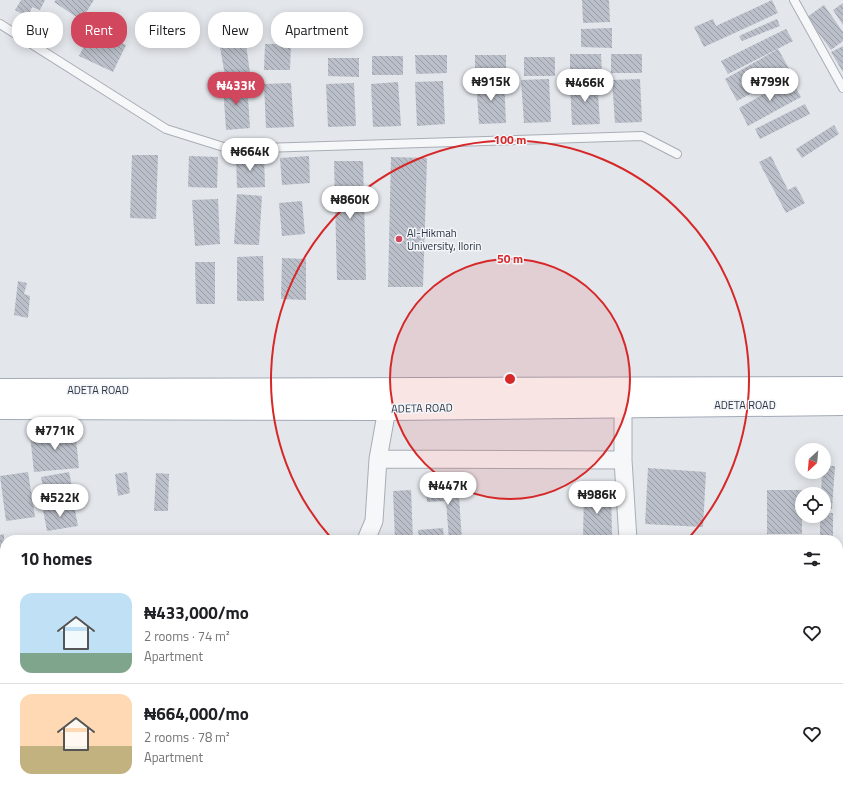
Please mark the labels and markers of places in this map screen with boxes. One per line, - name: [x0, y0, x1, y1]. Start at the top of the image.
- pin: ₦915K: [463, 68, 519, 102]
- pin: ₦799K: [742, 68, 798, 102]
- pin: ₦466K: [557, 69, 613, 103]
- pin: ₦433K: [208, 72, 264, 106]
- pin: ₦664K: [222, 138, 278, 172]
- pin: ₦860K: [322, 186, 378, 220]
- place label: Al-Hikmah University, Ilorin: [407, 225, 481, 254]
- marker: Al-Hikmah University, Ilorin: [394, 234, 404, 244]
- centre of rings: [503, 372, 517, 386]
- pin: ₦771K: [27, 417, 83, 451]
- pin: ₦447K: [420, 472, 476, 506]
- pin: ₦986K: [569, 481, 625, 515]
- pin: ₦522K: [32, 484, 88, 518]

